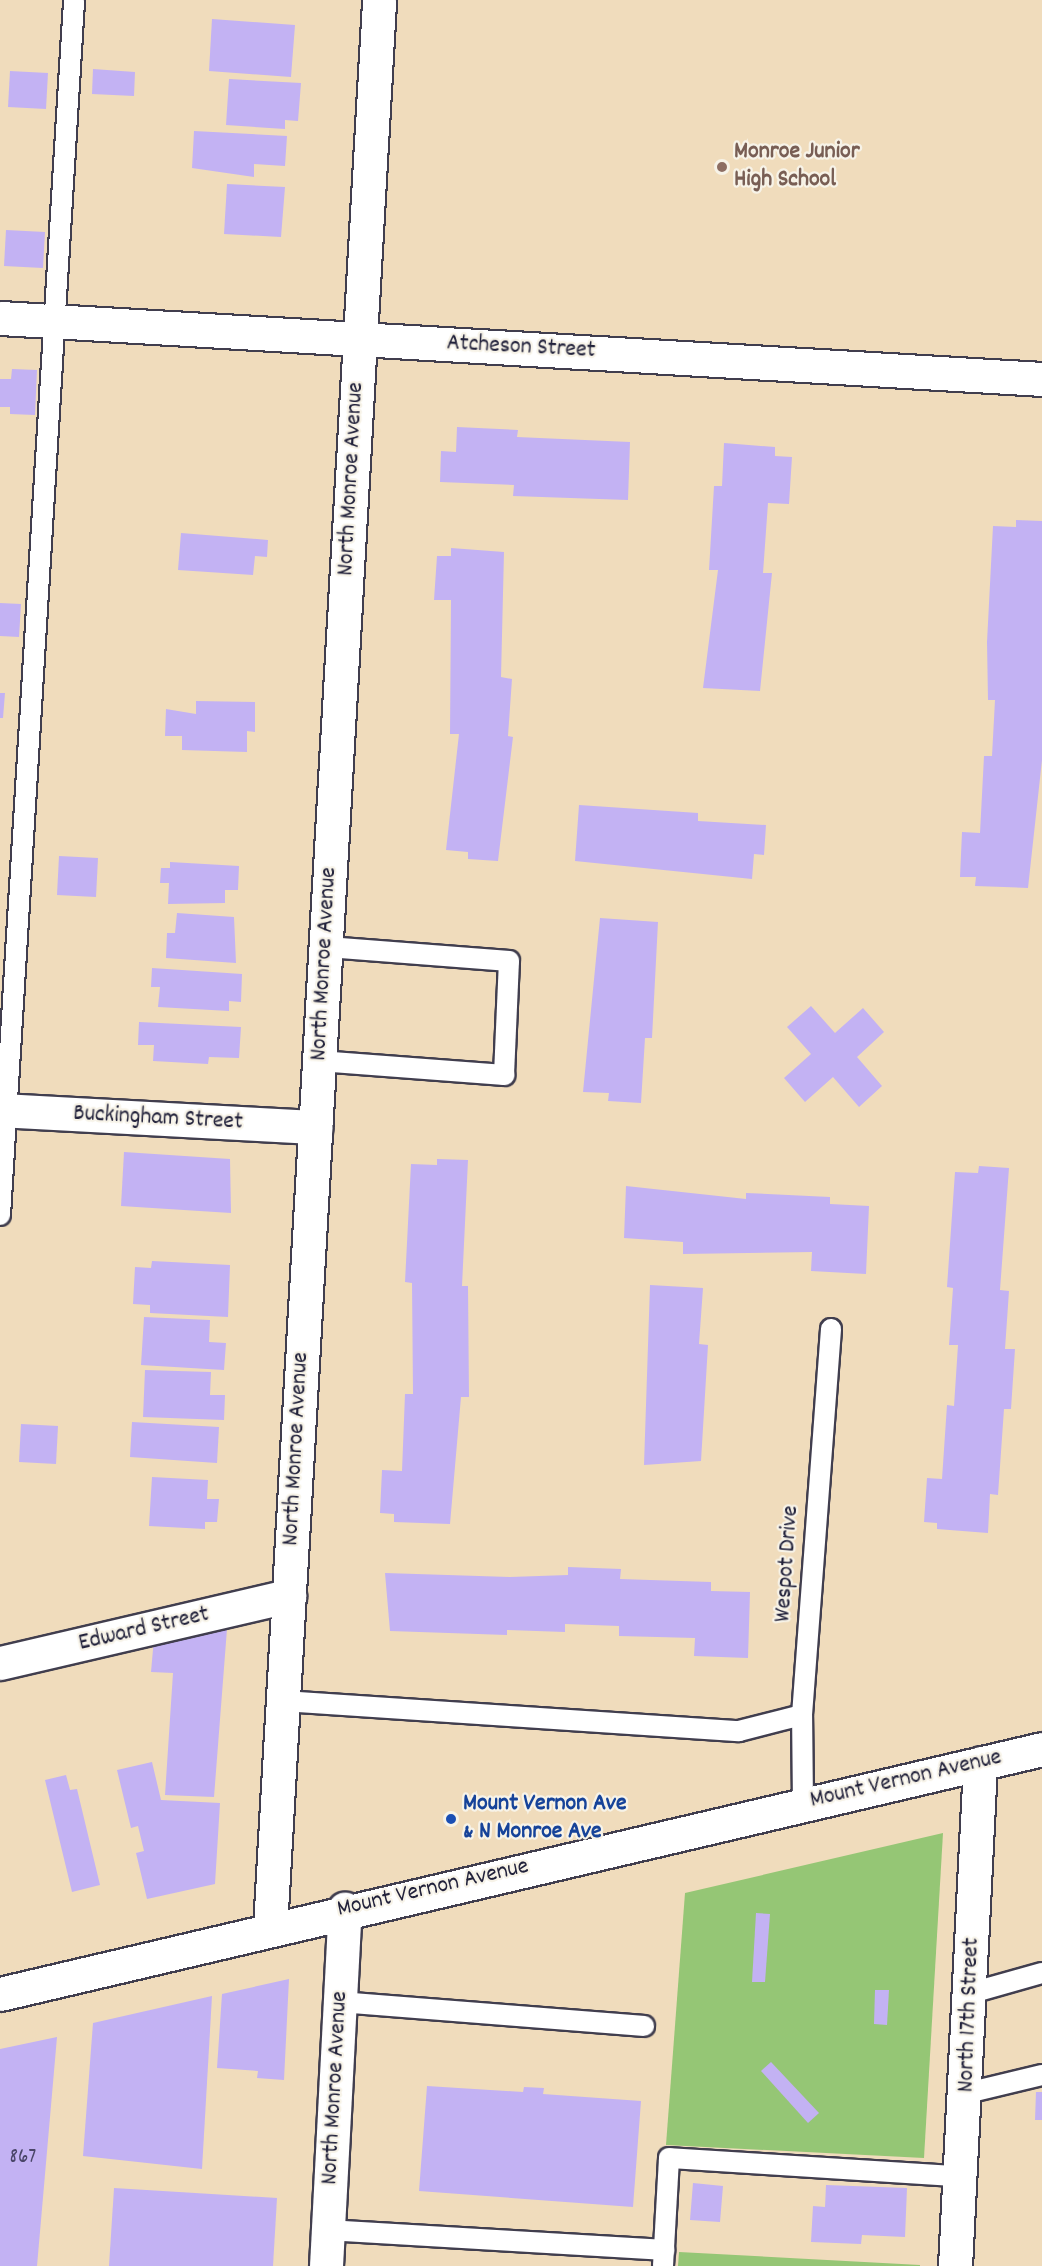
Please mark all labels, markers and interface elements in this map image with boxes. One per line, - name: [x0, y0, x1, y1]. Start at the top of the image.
- place label: Monroe Junior High School: [734, 139, 860, 195]
- marker: Monroe Junior High School: [715, 160, 729, 174]
- street label: Atcheson Street: [446, 330, 596, 366]
- street label: North Monroe Avenue: [333, 381, 371, 577]
- street label: North Monroe Avenue: [306, 866, 344, 1062]
- street label: Buckingham Street: [72, 1100, 244, 1138]
- street label: North Monroe Avenue: [278, 1351, 316, 1547]
- street label: Wespot Drive: [770, 1505, 806, 1623]
- street label: Edward Street: [76, 1601, 212, 1659]
- street label: Mount Vernon Avenue: [807, 1744, 1005, 1816]
- place label: Mount Vernon Ave & N Monroe Ave: [463, 1791, 627, 1847]
- marker: Mount Vernon Ave & N Monroe Ave: [444, 1812, 458, 1826]
- street label: Mount Vernon Avenue: [334, 1853, 532, 1925]
- street label: North 17th Street: [953, 1937, 987, 2093]
- street label: North Monroe Avenue: [317, 1990, 355, 2186]
- house number: 867: [10, 2145, 36, 2171]

